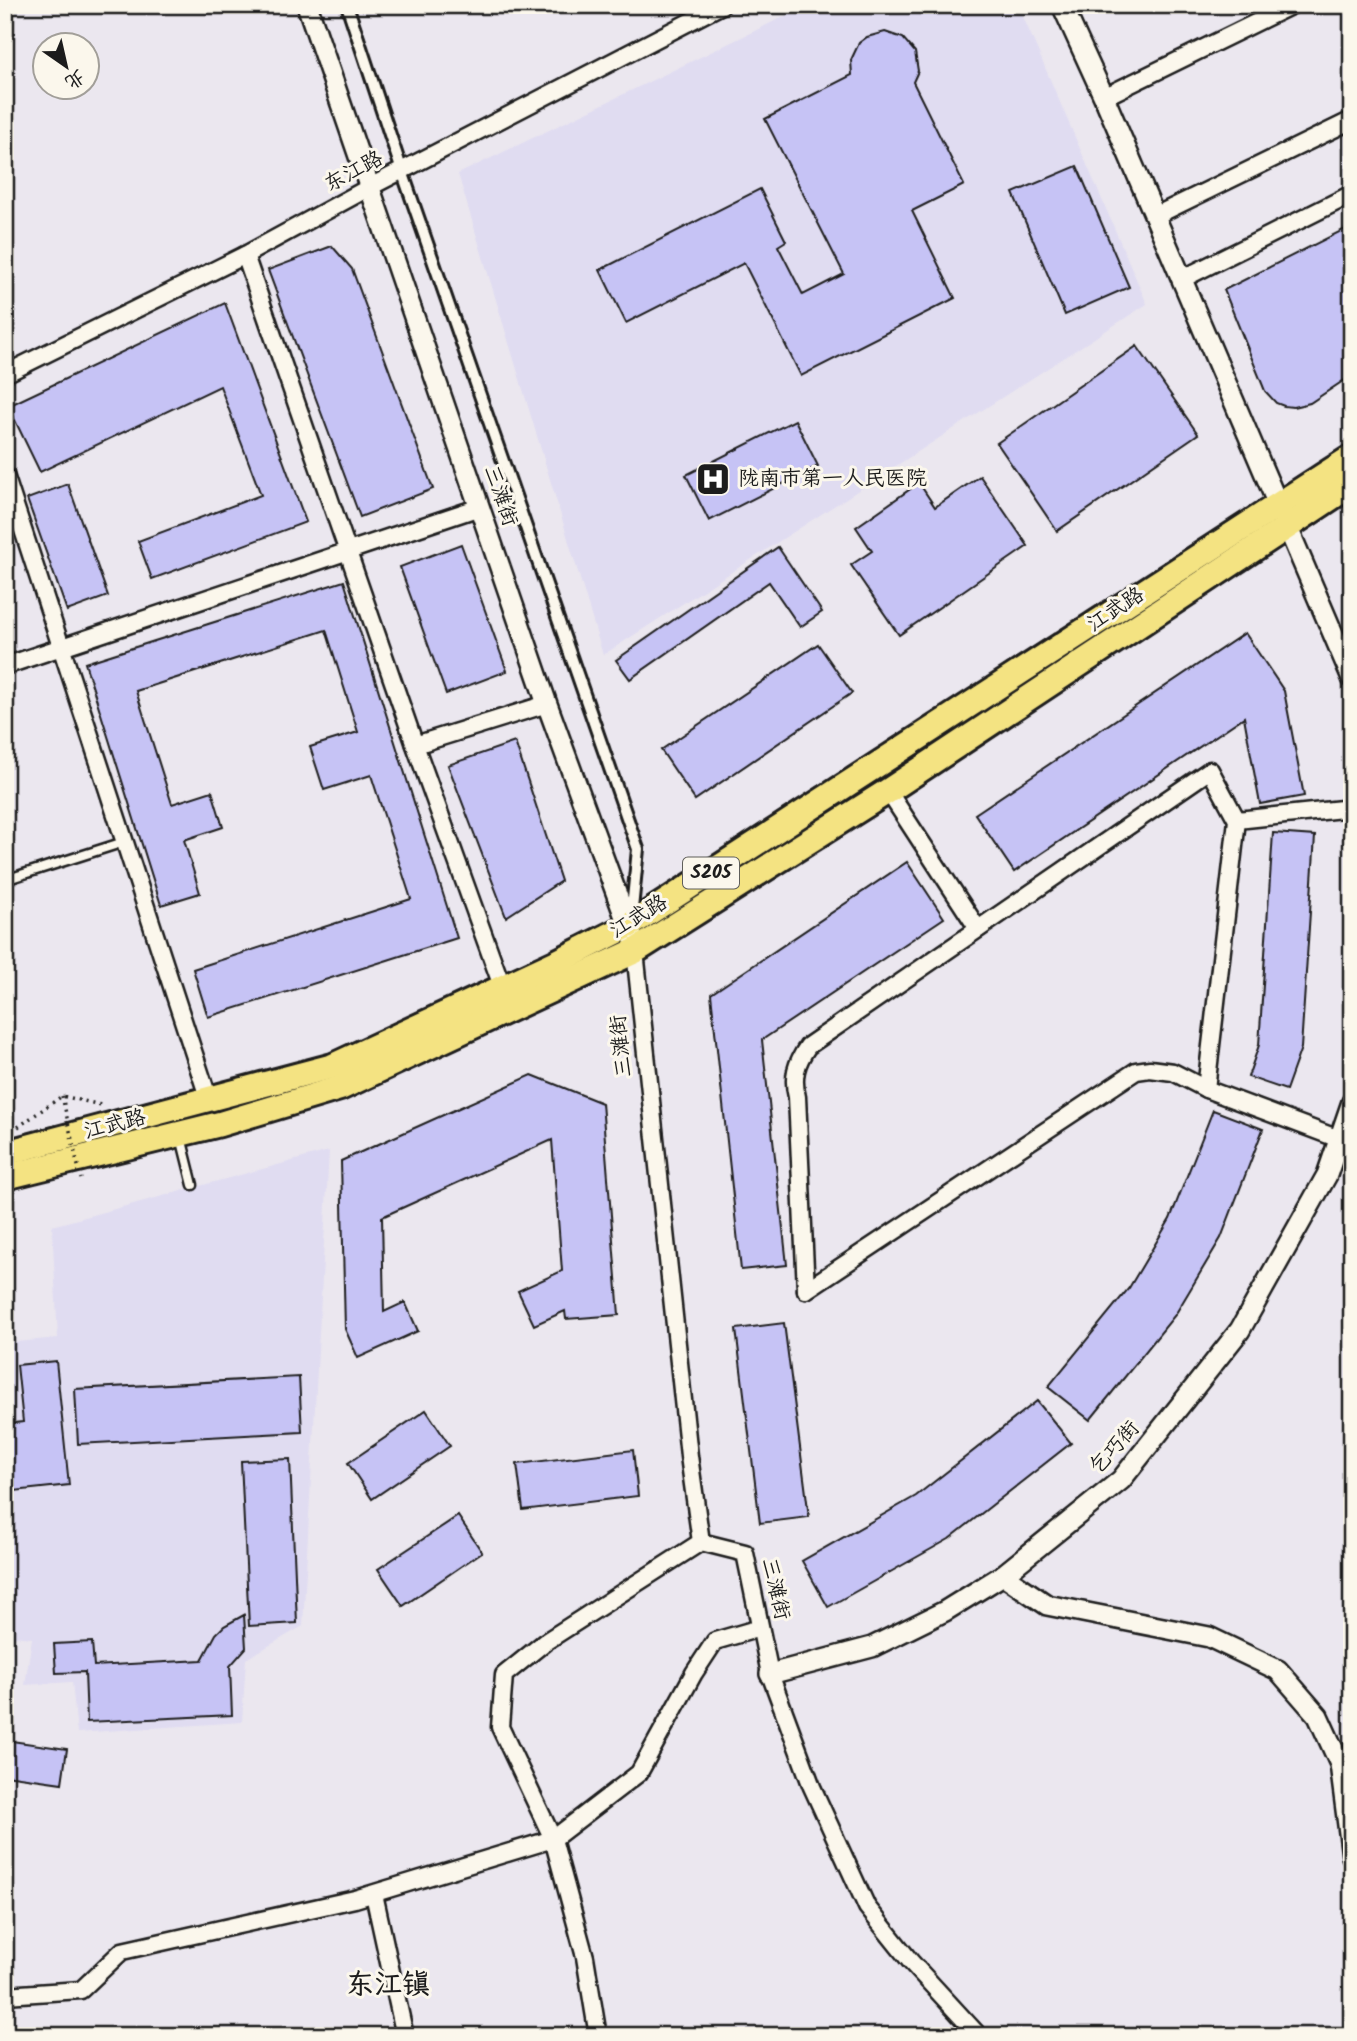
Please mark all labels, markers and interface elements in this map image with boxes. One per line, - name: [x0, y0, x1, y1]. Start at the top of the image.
- north arrow: [32, 32, 102, 102]
- text: 北: [58, 61, 91, 96]
- street label: 东江路: [318, 143, 390, 201]
- hospital icon: 陇南市第一人民医院: [694, 460, 732, 498]
- street label: 三滩街: [474, 461, 526, 531]
- place label: 陇南市第一人民医院: [738, 463, 927, 496]
- street label: 江武路: [1081, 579, 1151, 641]
- road number: S205: [683, 858, 739, 888]
- street label: 江武路: [604, 887, 674, 947]
- street label: 三滩街: [602, 1013, 642, 1079]
- street label: 江武路: [80, 1101, 150, 1149]
- street label: 乞巧街: [1082, 1414, 1148, 1482]
- street label: 三滩街: [752, 1555, 798, 1623]
- district label: 东江镇: [346, 1963, 430, 2008]

